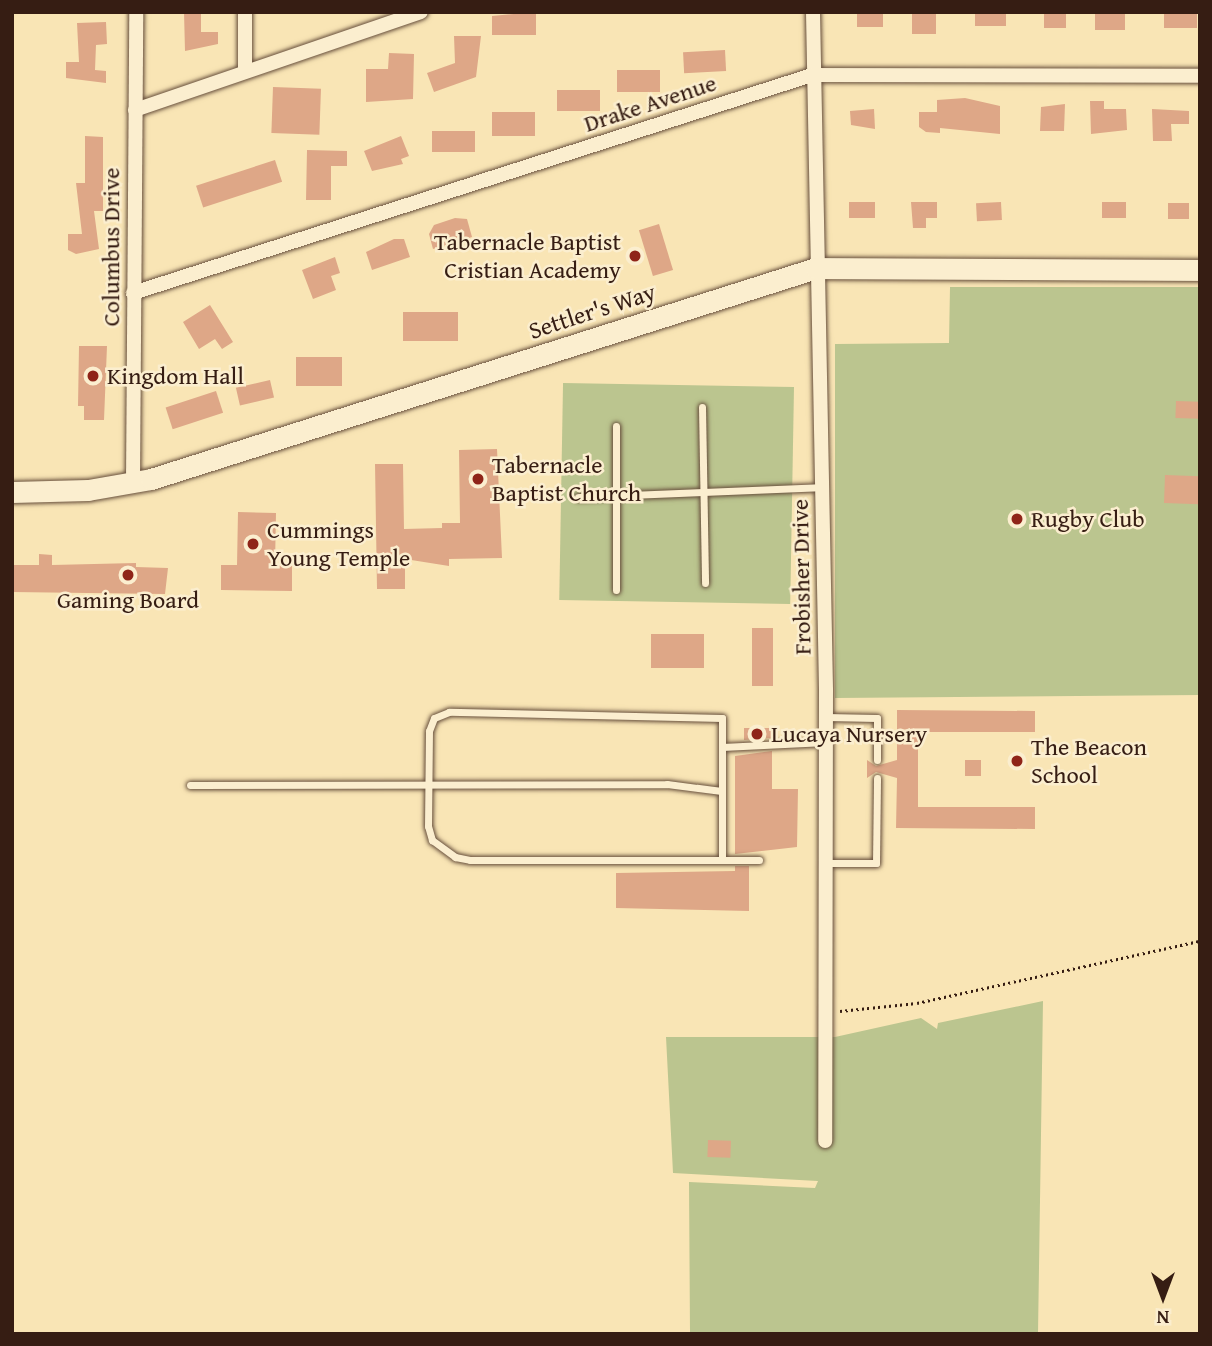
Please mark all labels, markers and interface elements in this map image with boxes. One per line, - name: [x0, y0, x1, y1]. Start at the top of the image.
- street label: Drake Avenue: [580, 68, 720, 138]
- street label: Columbus Drive: [97, 168, 125, 326]
- place label: Tabernacle Baptist Cristian Academy: [434, 228, 621, 284]
- marker: Tabernacle Baptist Cristian Academy: [627, 248, 643, 264]
- street label: Settler's Way: [525, 277, 659, 345]
- place label: Kingdom Hall: [107, 362, 244, 390]
- marker: Kingdom Hall: [85, 368, 101, 384]
- place label: Tabernacle Baptist Church: [492, 451, 641, 507]
- marker: Tabernacle Baptist Church: [470, 471, 486, 487]
- street label: Frobisher Drive: [785, 499, 817, 655]
- place label: Rugby Club: [1031, 505, 1145, 533]
- marker: Rugby Club: [1009, 511, 1025, 527]
- place label: Cummings Young Temple: [267, 516, 410, 572]
- marker: Cummings Young Temple: [245, 536, 261, 552]
- marker: Gaming Board: [120, 567, 136, 583]
- place label: Gaming Board: [57, 586, 199, 614]
- place label: Lucaya Nursery: [771, 720, 927, 748]
- marker: Lucaya Nursery: [749, 726, 765, 742]
- place label: The Beacon School: [1031, 733, 1147, 789]
- marker: The Beacon School: [1009, 753, 1025, 769]
- north arrow: [1128, 1262, 1198, 1332]
- text: N: [1157, 1304, 1169, 1332]

